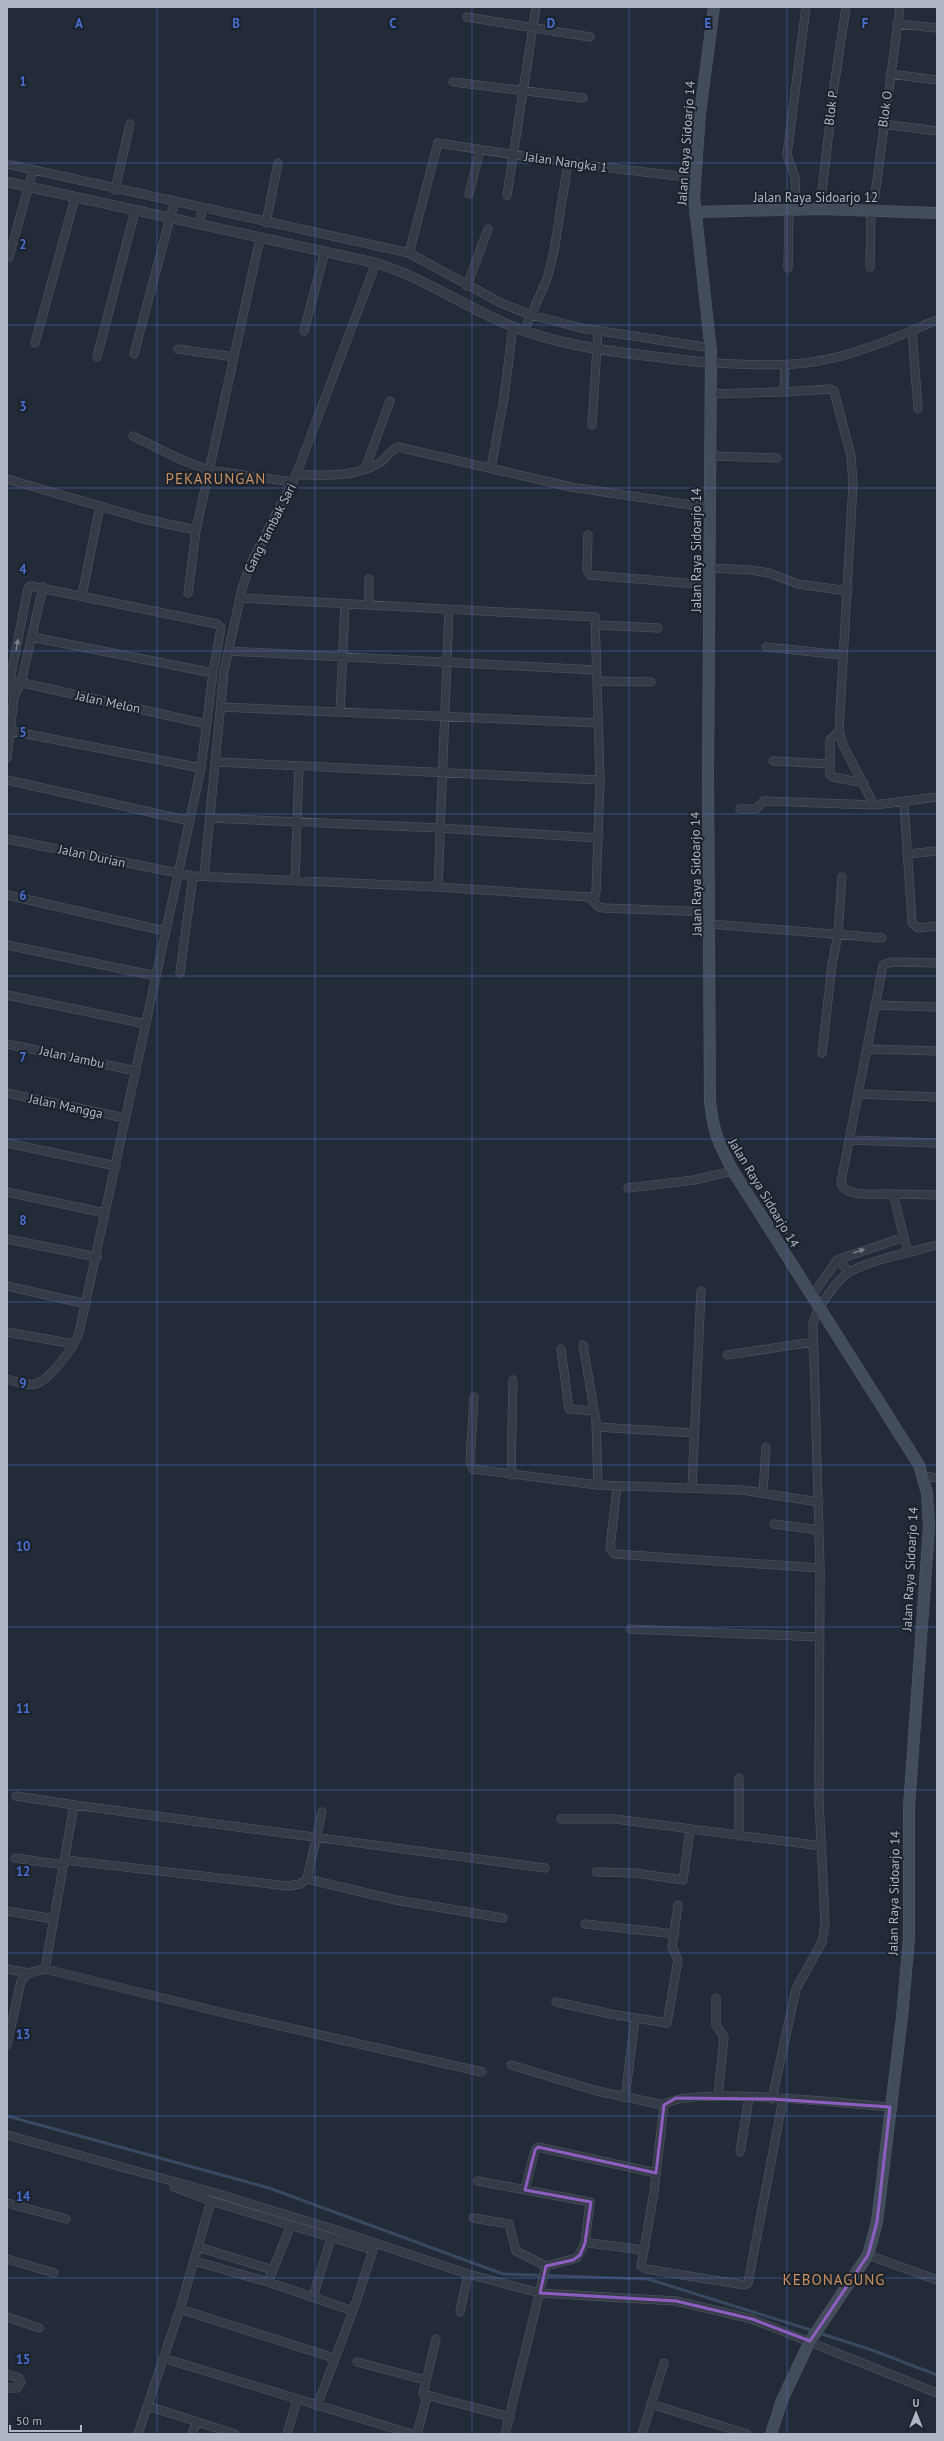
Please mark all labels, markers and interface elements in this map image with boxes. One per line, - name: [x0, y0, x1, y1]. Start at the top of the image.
- text: A: [75, 15, 83, 32]
- text: B: [232, 15, 240, 32]
- text: C: [389, 15, 397, 32]
- text: D: [547, 15, 555, 32]
- text: E: [705, 15, 712, 32]
- text: F: [862, 15, 869, 32]
- text: 1: [19, 73, 27, 90]
- street label: Jalan Raya Sidoarjo 14: [673, 80, 699, 207]
- street label: Blok P: [820, 90, 842, 126]
- street label: Blok O: [874, 90, 896, 128]
- street label: Jalan Nangka 1: [522, 148, 609, 176]
- street label: Jalan Raya Sidoarjo 12: [753, 189, 878, 206]
- text: 2: [19, 236, 27, 253]
- text: 3: [19, 398, 27, 415]
- district label: PEKARUNGAN: [166, 469, 266, 488]
- street label: Gang Tambak Sari: [240, 480, 300, 576]
- street label: Jalan Raya Sidoarjo 14: [688, 488, 705, 613]
- text: 4: [19, 561, 27, 578]
- one-way arrow: [14, 639, 20, 651]
- street label: Jalan Melon: [73, 687, 142, 717]
- text: 5: [19, 724, 27, 741]
- street label: Jalan Raya Sidoarjo 14: [686, 812, 706, 937]
- street label: Jalan Durian: [56, 840, 127, 871]
- text: 6: [19, 887, 27, 904]
- street label: Jalan Jambu: [37, 1042, 106, 1072]
- text: 7: [19, 1049, 27, 1066]
- street label: Jalan Mangga: [26, 1090, 105, 1122]
- street label: Jalan Raya Sidoarjo 14: [724, 1134, 803, 1251]
- text: 8: [19, 1212, 27, 1229]
- one-way arrow: [853, 1248, 865, 1254]
- text: 9: [19, 1375, 27, 1392]
- street label: Jalan Raya Sidoarjo 14: [898, 1506, 922, 1633]
- text: 10: [16, 1538, 30, 1555]
- text: 11: [16, 1700, 30, 1717]
- street label: Jalan Raya Sidoarjo 14: [884, 1831, 904, 1956]
- text: 12: [16, 1863, 30, 1880]
- text: 13: [16, 2026, 30, 2043]
- text: 14: [16, 2188, 31, 2205]
- district label: KEBONAGUNG: [783, 2270, 885, 2289]
- text: 15: [16, 2351, 30, 2368]
- north arrow: [896, 2393, 936, 2433]
- text: U: [913, 2396, 920, 2410]
- scale bar: [10, 2407, 81, 2433]
- text: 50 m: [16, 2413, 42, 2428]

